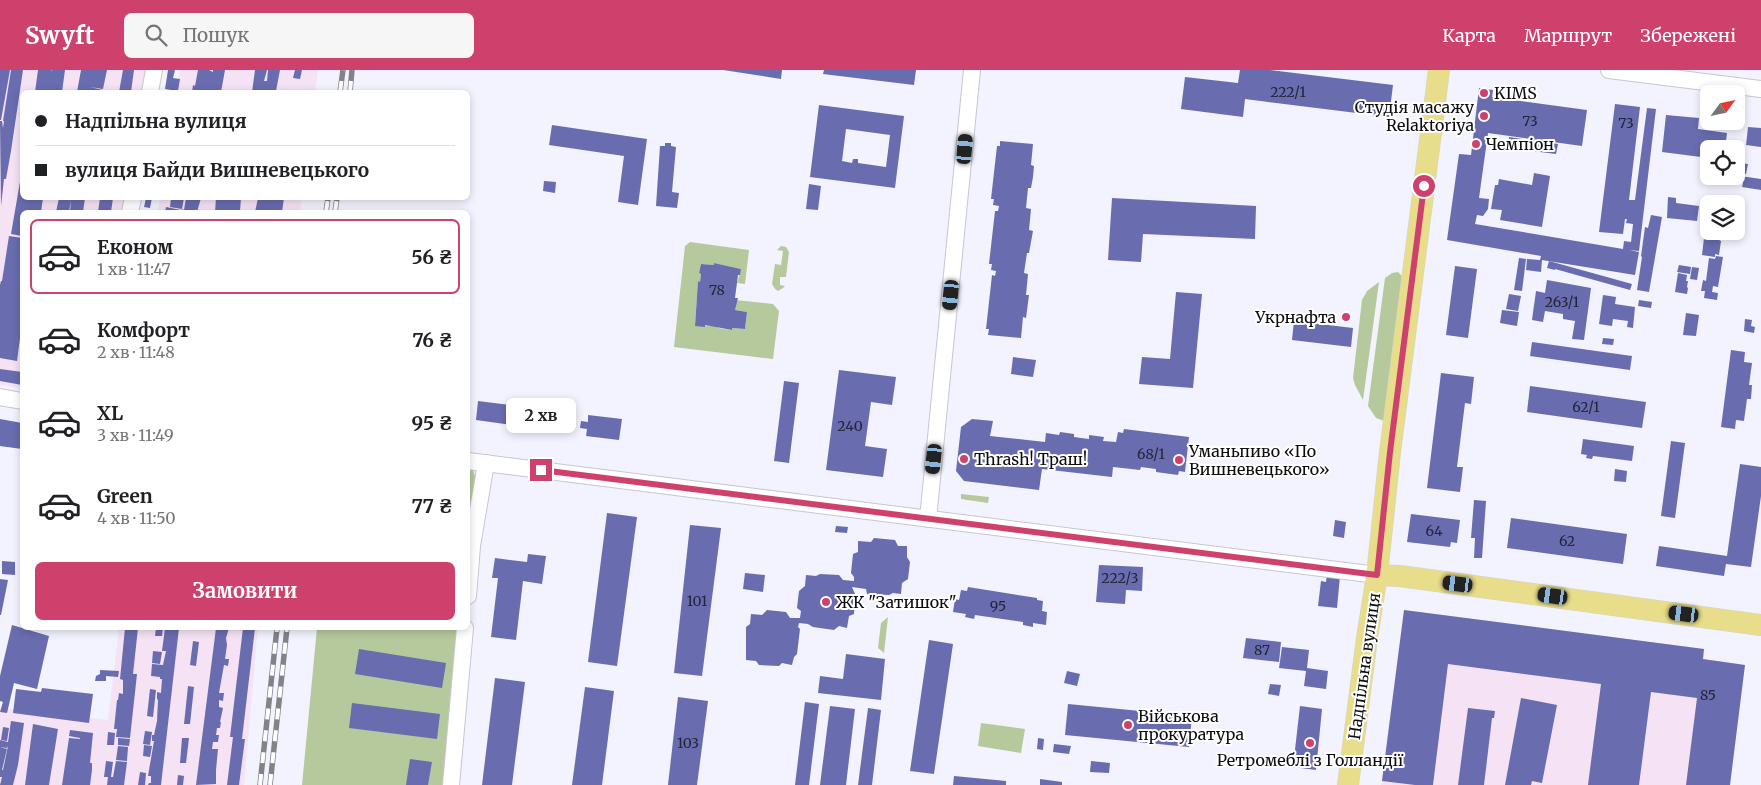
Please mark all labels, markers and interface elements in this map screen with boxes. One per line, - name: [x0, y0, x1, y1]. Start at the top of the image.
- search box: [124, 13, 474, 58]
- text: Swyft: [25, 20, 94, 51]
- icon: search: [142, 21, 170, 49]
- text: Пошук: [182, 23, 249, 47]
- text: Карта: [1442, 24, 1496, 47]
- text: Маршрут: [1524, 24, 1612, 47]
- text: Збережені: [1640, 24, 1736, 47]
- house number: 222/1: [1270, 83, 1306, 101]
- place label: KIMS: [1494, 83, 1537, 103]
- north arrow: [1700, 85, 1745, 130]
- map controls: [1700, 85, 1745, 240]
- marker: KIMS: [1478, 87, 1490, 99]
- place label: Студія масажу Relaktoriya: [1355, 97, 1475, 135]
- text: Надпільна вулиця: [65, 109, 247, 133]
- marker: Студія масажу Relaktoriya: [1478, 110, 1490, 122]
- house number: 73: [1522, 112, 1538, 130]
- house number: 73: [1618, 114, 1634, 132]
- car: [956, 133, 973, 165]
- place label: Чемпіон: [1486, 134, 1554, 154]
- marker: Чемпіон: [1470, 138, 1482, 150]
- button: locate: [1700, 140, 1745, 185]
- text: вулиця Байди Вишневецького: [65, 158, 369, 182]
- route start: [1413, 175, 1435, 197]
- button: layers: [1700, 195, 1745, 240]
- icon: car: [37, 234, 82, 279]
- text: Економ: [97, 235, 173, 259]
- text: 56 ₴: [411, 245, 453, 269]
- text: 1 хв · 11:47: [97, 259, 171, 279]
- car: [941, 279, 960, 311]
- house number: 78: [709, 281, 725, 299]
- house number: 263/1: [1545, 293, 1579, 311]
- place label: Укрнафта: [1254, 307, 1336, 327]
- marker: Укрнафта: [1340, 311, 1352, 323]
- icon: car: [37, 317, 82, 362]
- text: Комфорт: [97, 318, 190, 342]
- text: 76 ₴: [412, 328, 453, 352]
- text: 2 хв · 11:48: [97, 342, 175, 362]
- callout: 2 хв: [506, 398, 576, 432]
- house number: 62/1: [1572, 398, 1600, 416]
- icon: car: [37, 400, 82, 445]
- text: XL: [97, 401, 123, 425]
- text: 2 хв: [525, 405, 557, 425]
- text: 95 ₴: [412, 411, 453, 435]
- house number: 240: [837, 417, 863, 435]
- text: 3 хв · 11:49: [97, 425, 174, 445]
- place label: Уманьпиво «По Вишневецького»: [1188, 441, 1330, 479]
- car: [924, 443, 943, 475]
- house number: 68/1: [1137, 445, 1165, 463]
- place label: Thrash! Траш!: [974, 449, 1087, 469]
- marker: Thrash! Траш!: [958, 453, 970, 465]
- marker: Уманьпиво «По Вишневецького»: [1173, 454, 1185, 466]
- route end: [530, 459, 552, 481]
- icon: car: [37, 483, 82, 528]
- text: Green: [97, 484, 153, 508]
- text: 77 ₴: [411, 494, 453, 518]
- text: 4 хв · 11:50: [97, 508, 176, 528]
- house number: 64: [1425, 522, 1443, 540]
- house number: 62: [1559, 532, 1575, 550]
- button: Замовити: [35, 562, 455, 620]
- house number: 222/3: [1101, 569, 1139, 587]
- car: [1442, 575, 1473, 593]
- car: [1537, 586, 1568, 606]
- street label: Надпільна вулиця: [1344, 591, 1384, 741]
- house number: 101: [687, 592, 707, 610]
- place label: ЖК "Затишок": [836, 592, 957, 612]
- marker: ЖК "Затишок": [820, 596, 832, 608]
- house number: 95: [990, 597, 1006, 615]
- car: [1668, 605, 1699, 623]
- house number: 87: [1254, 641, 1270, 659]
- house number: 85: [1700, 686, 1716, 704]
- place label: Військова прокуратура: [1138, 706, 1245, 744]
- marker: Військова прокуратура: [1122, 719, 1134, 731]
- house number: 103: [677, 734, 699, 752]
- marker: Ретромеблі з Голландії: [1304, 737, 1316, 749]
- place label: Ретромеблі з Голландії: [1217, 750, 1404, 770]

